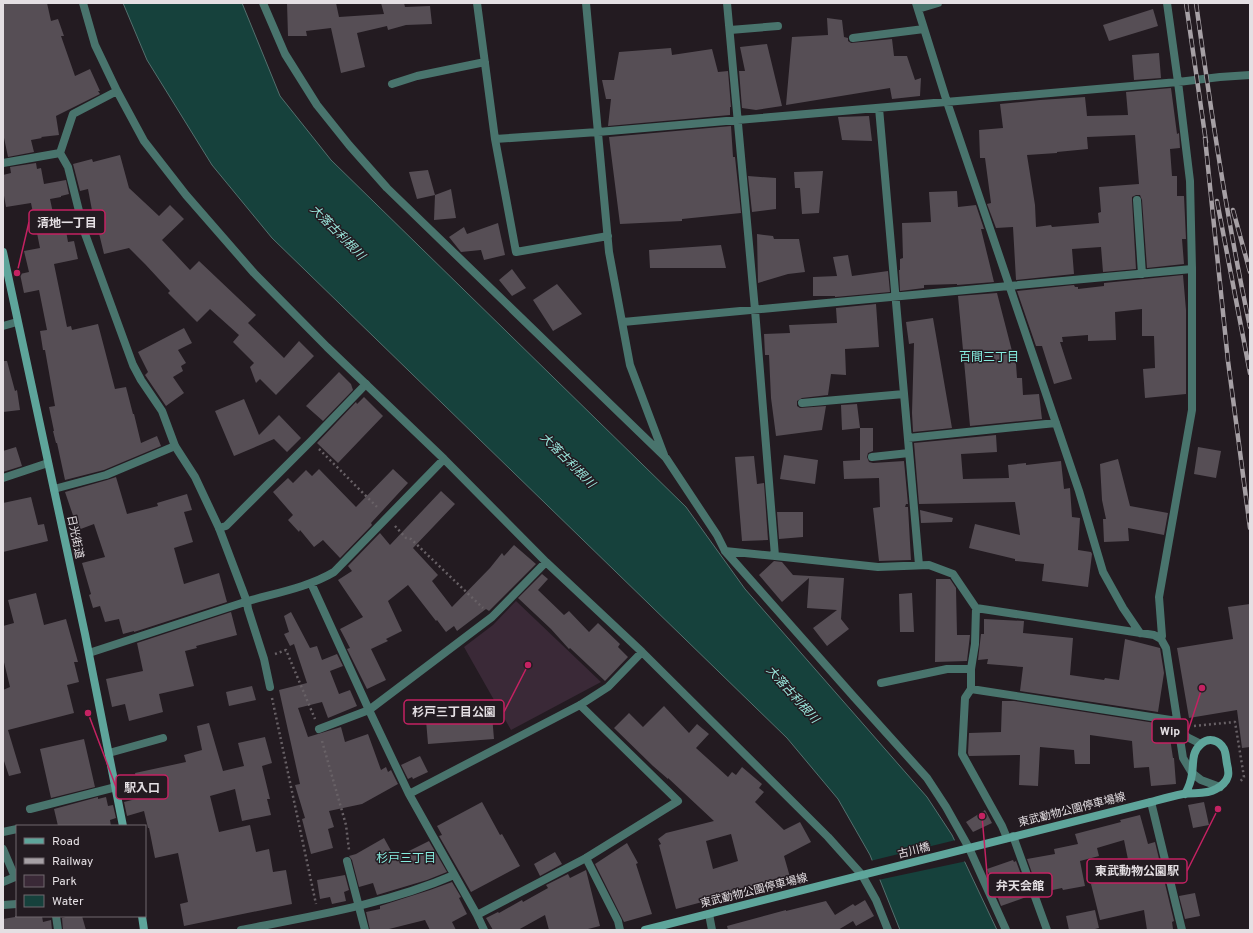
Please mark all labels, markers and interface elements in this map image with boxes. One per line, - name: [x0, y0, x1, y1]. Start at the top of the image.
- water label: 大落古利根川: [306, 202, 370, 266]
- callout: 清地一丁目: [29, 210, 105, 234]
- text: 清地一丁目: [37, 216, 97, 232]
- district label: 百間三丁目: [959, 350, 1019, 366]
- water label: 大落古利根川: [536, 430, 600, 494]
- street label: 日光街道: [64, 514, 86, 560]
- water label: 大落古利根川: [762, 663, 823, 729]
- callout: 杉戸三丁目公園: [404, 700, 504, 724]
- text: 杉戸三丁目公園: [412, 705, 496, 721]
- callout: Wip: [1152, 719, 1188, 743]
- text: Wip: [1160, 724, 1180, 740]
- callout: 駅入口: [116, 775, 168, 799]
- text: 駅入口: [124, 781, 160, 797]
- street label: 東武動物公園停車場線: [1017, 790, 1127, 830]
- legend: [16, 825, 146, 917]
- text: Road: [52, 834, 80, 850]
- street label: 古川橋: [896, 840, 932, 862]
- district label: 杉戸三丁目: [376, 851, 436, 867]
- text: Railway: [52, 854, 93, 870]
- callout: 東武動物公園駅: [1087, 859, 1187, 883]
- text: 東武動物公園駅: [1095, 864, 1179, 880]
- street label: 東武動物公園停車場線: [699, 871, 809, 911]
- callout: 弁天会館: [988, 873, 1052, 897]
- text: Park: [52, 874, 77, 890]
- text: 弁天会館: [996, 879, 1044, 895]
- text: Water: [52, 894, 84, 910]

